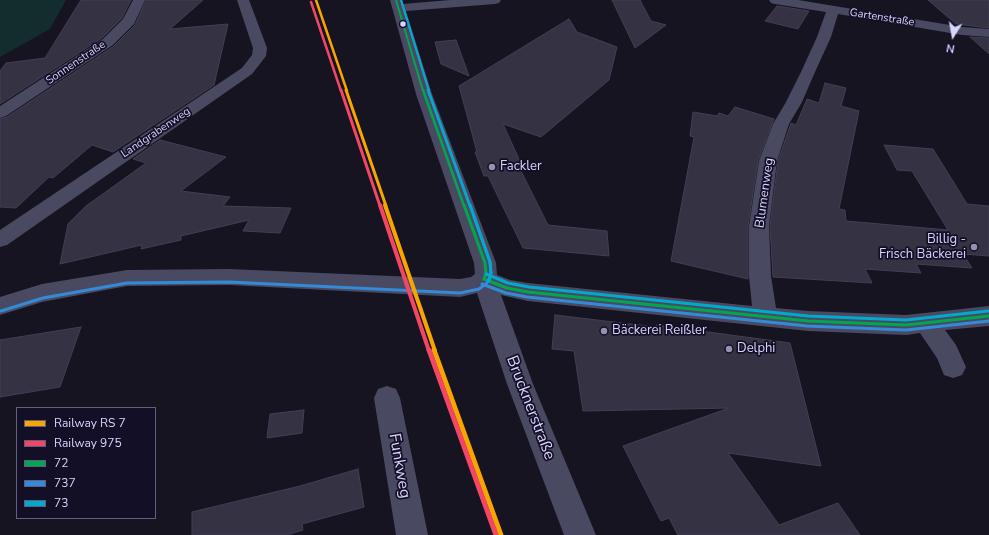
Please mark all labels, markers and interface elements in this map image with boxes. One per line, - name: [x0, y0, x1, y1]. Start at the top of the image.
- street label: Gartenstraße: [849, 6, 915, 30]
- north arrow: [933, 16, 973, 56]
- unlabelled marker: [398, 19, 408, 29]
- street label: Sonnenstraße: [44, 38, 108, 88]
- text: N: [945, 40, 956, 56]
- street label: Landgrabenweg: [119, 105, 193, 161]
- street label: Blumenweg: [752, 157, 778, 229]
- place label: Fackler: [500, 159, 542, 175]
- marker: Fackler: [487, 162, 497, 172]
- place label: Billig - Frisch Bäckerei: [879, 232, 966, 263]
- marker: Billig - Frisch Bäckerei: [969, 242, 979, 252]
- place label: Bäckerei Reißler: [612, 323, 707, 339]
- marker: Bäckerei Reißler: [599, 326, 609, 336]
- place label: Delphi: [737, 341, 775, 357]
- marker: Delphi: [724, 344, 734, 354]
- street label: Brucknerstraße: [501, 353, 559, 463]
- legend: [16, 407, 156, 519]
- text: Railway RS 7: [54, 415, 126, 431]
- street label: Funkweg: [384, 432, 414, 500]
- text: Railway 975: [54, 435, 122, 451]
- text: 72: [54, 455, 68, 471]
- text: 737: [54, 475, 76, 491]
- text: 73: [54, 495, 68, 511]

